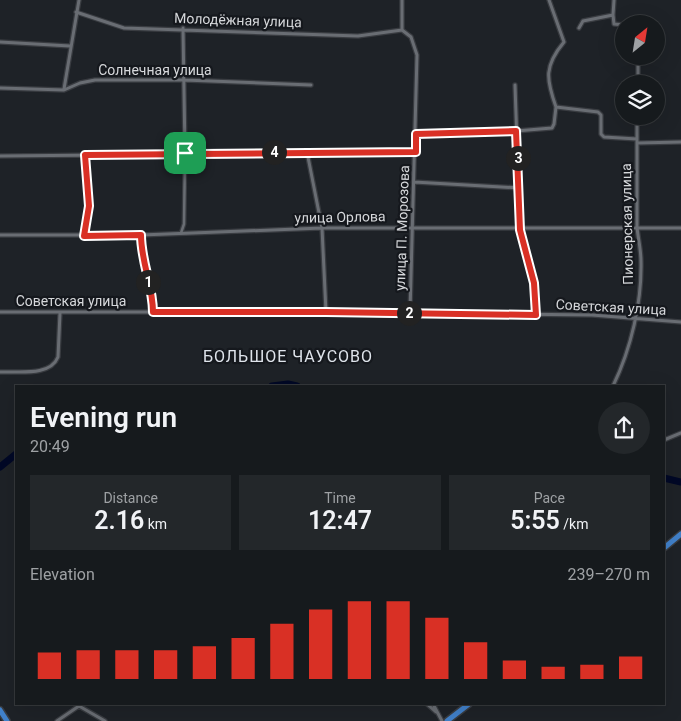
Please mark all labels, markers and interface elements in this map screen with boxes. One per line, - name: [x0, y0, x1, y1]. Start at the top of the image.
- street label: Молодёжная улица: [174, 10, 302, 30]
- north arrow: [615, 15, 665, 65]
- map controls: [615, 15, 665, 125]
- street label: Солнечная улица: [98, 62, 212, 78]
- button: layers: [615, 75, 665, 125]
- pin: [164, 132, 206, 174]
- icon: arrive: [171, 139, 199, 167]
- pin: 4: [262, 140, 286, 164]
- text: 4: [270, 144, 279, 160]
- pin: 3: [506, 146, 530, 170]
- text: 3: [514, 150, 523, 166]
- street label: Пионерская улица: [618, 163, 636, 285]
- street label: улица П. Морозова: [392, 165, 412, 291]
- street label: улица Орлова: [294, 208, 386, 226]
- pin: 1: [136, 270, 160, 294]
- text: 1: [144, 274, 153, 290]
- street label: Советская улица: [16, 293, 126, 309]
- street label: Советская улица: [555, 296, 667, 318]
- pin: 2: [396, 300, 422, 326]
- text: 2: [405, 305, 414, 321]
- district label: БОЛЬШОЕ ЧАУСОВО: [203, 347, 373, 366]
- text: Evening run: [30, 401, 177, 434]
- button: share: [598, 402, 650, 454]
- text: 20:49: [30, 437, 70, 456]
- text: Distance: [103, 490, 158, 506]
- text: Time: [324, 490, 356, 506]
- text: Pace: [534, 490, 565, 506]
- text: 2.16: [94, 506, 144, 535]
- text: 12:47: [308, 506, 372, 535]
- text: 5:55: [510, 506, 560, 535]
- text: km: [144, 516, 167, 532]
- text: /km: [560, 516, 588, 532]
- text: Elevation: [30, 565, 95, 584]
- text: 239–270 m: [568, 565, 650, 584]

